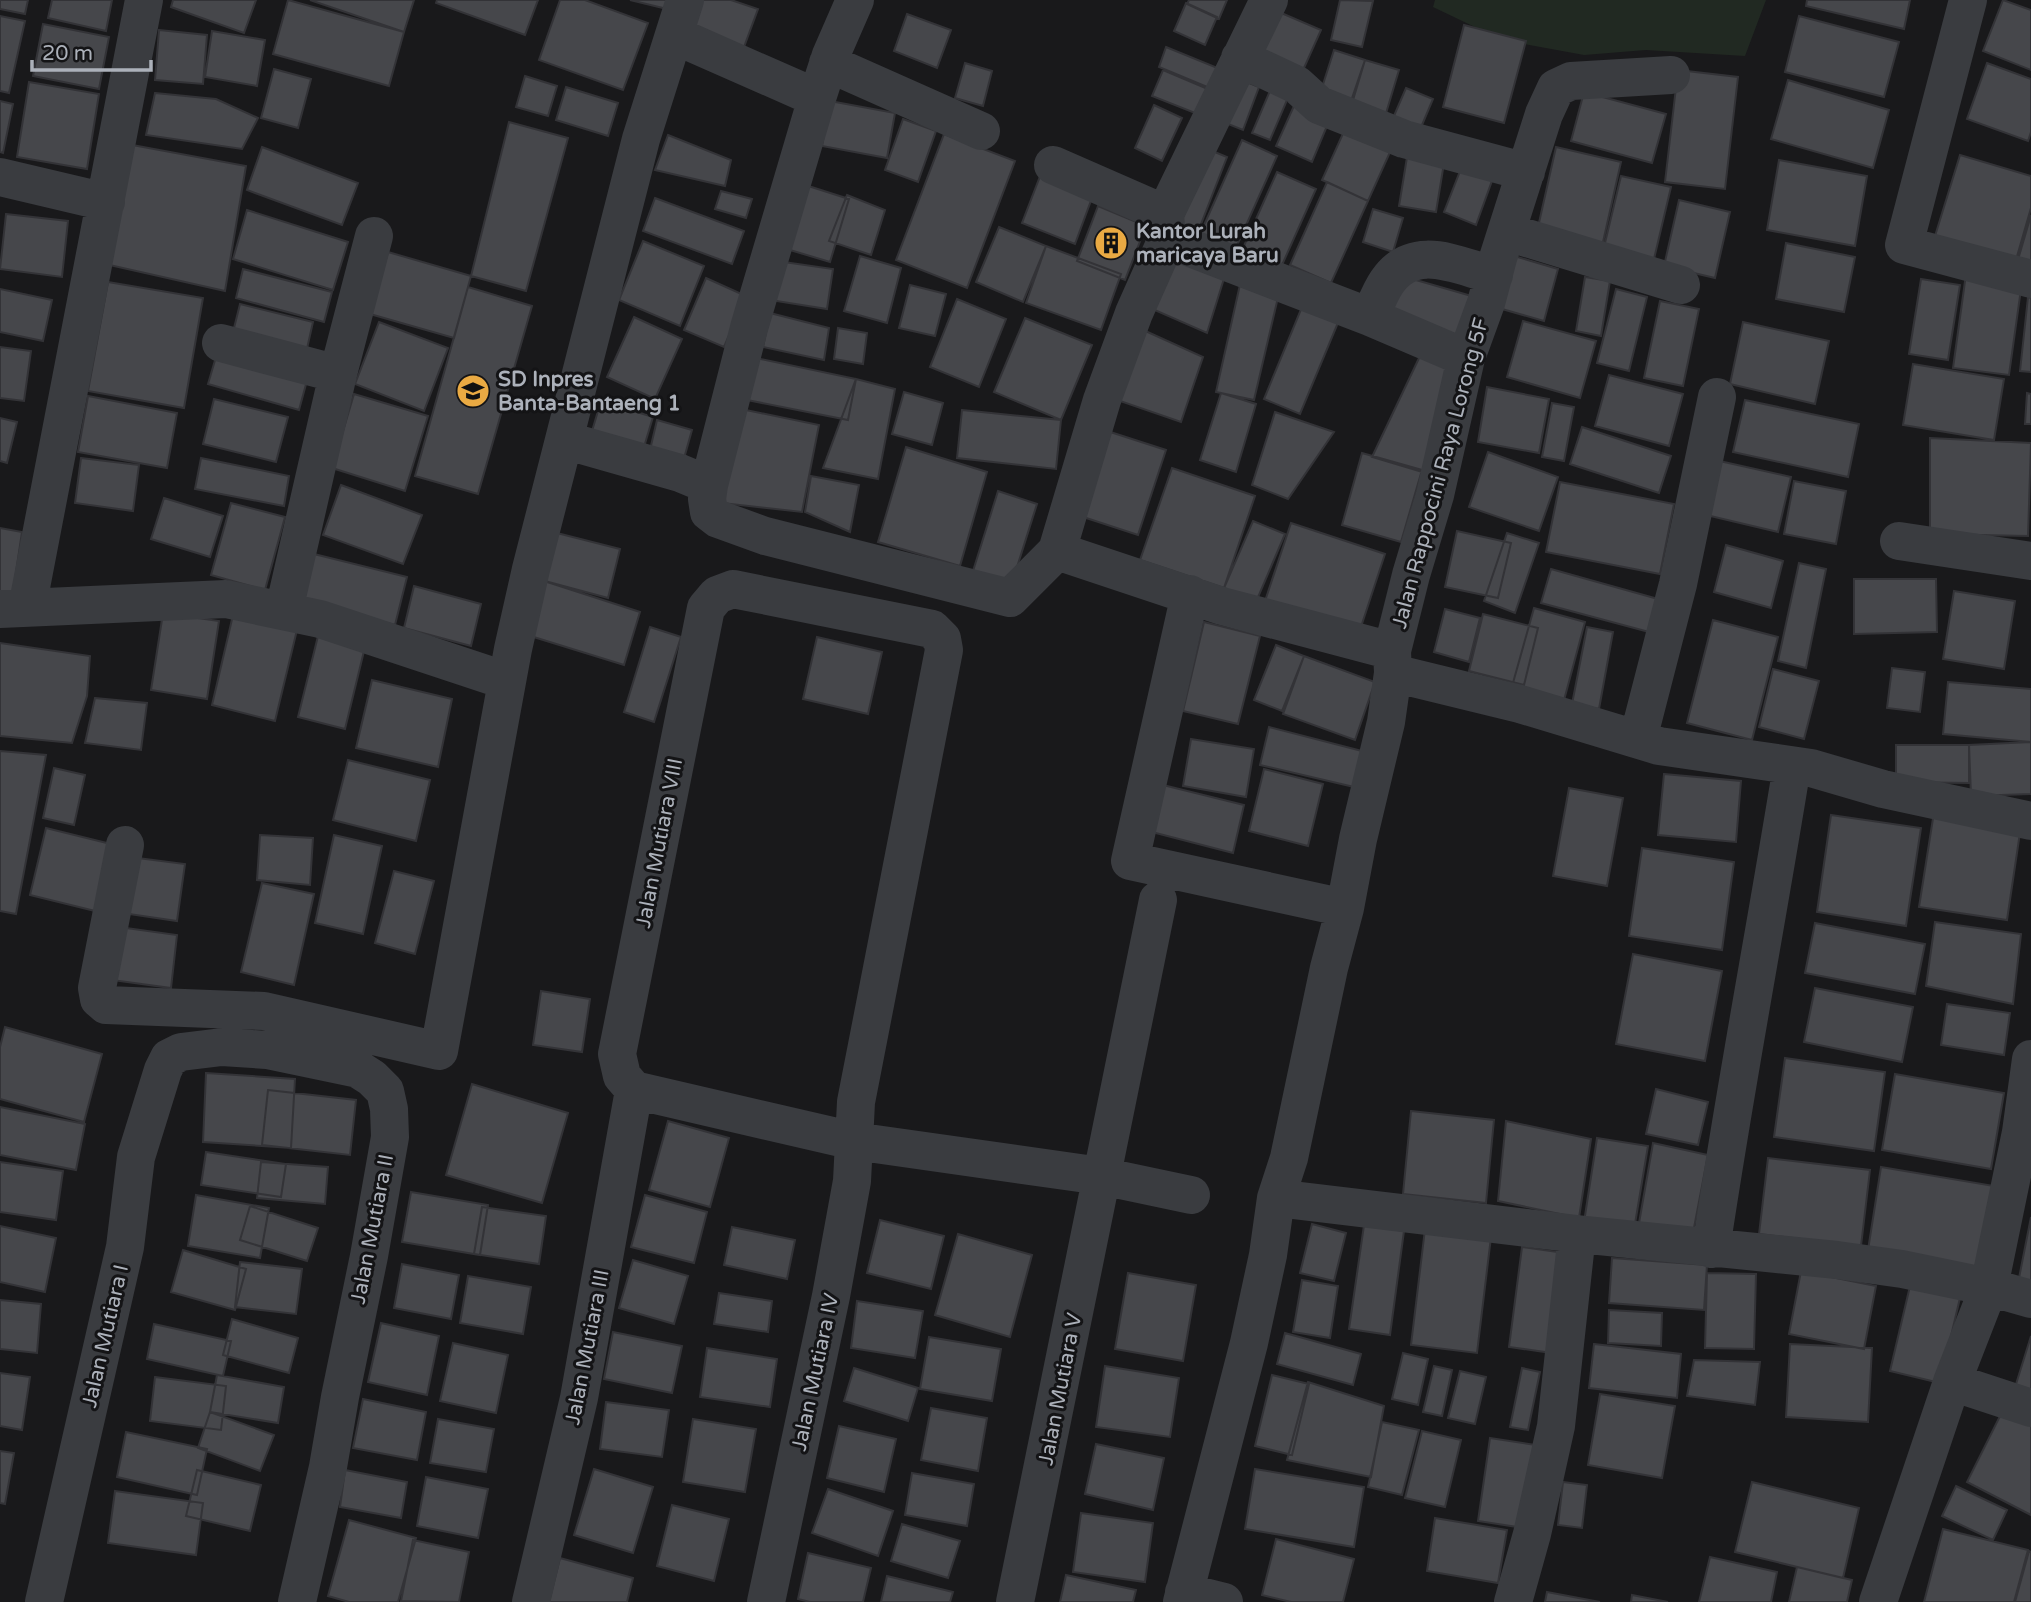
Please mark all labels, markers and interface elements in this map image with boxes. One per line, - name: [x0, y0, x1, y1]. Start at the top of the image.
- scale bar: [32, 28, 150, 72]
- text: 20 m: [42, 41, 93, 66]
- place label: Kantor Lurah maricaya Baru: [1136, 219, 1279, 268]
- building icon: Kantor Lurah maricaya Baru: [1092, 224, 1130, 262]
- street label: Jalan Rappocini Raya Lorong 5F: [1387, 315, 1494, 631]
- place label: SD Inpres Banta-Bantaeng 1: [498, 367, 681, 416]
- school or university icon: SD Inpres Banta-Bantaeng 1: [454, 372, 492, 410]
- street label: Jalan Mutiara VIII: [631, 756, 688, 930]
- street label: Jalan Mutiara II: [346, 1152, 399, 1306]
- street label: Jalan Mutiara I: [77, 1262, 134, 1410]
- street label: Jalan Mutiara III: [560, 1267, 615, 1427]
- street label: Jalan Mutiara IV: [787, 1291, 844, 1453]
- street label: Jalan Mutiara V: [1033, 1310, 1088, 1467]

